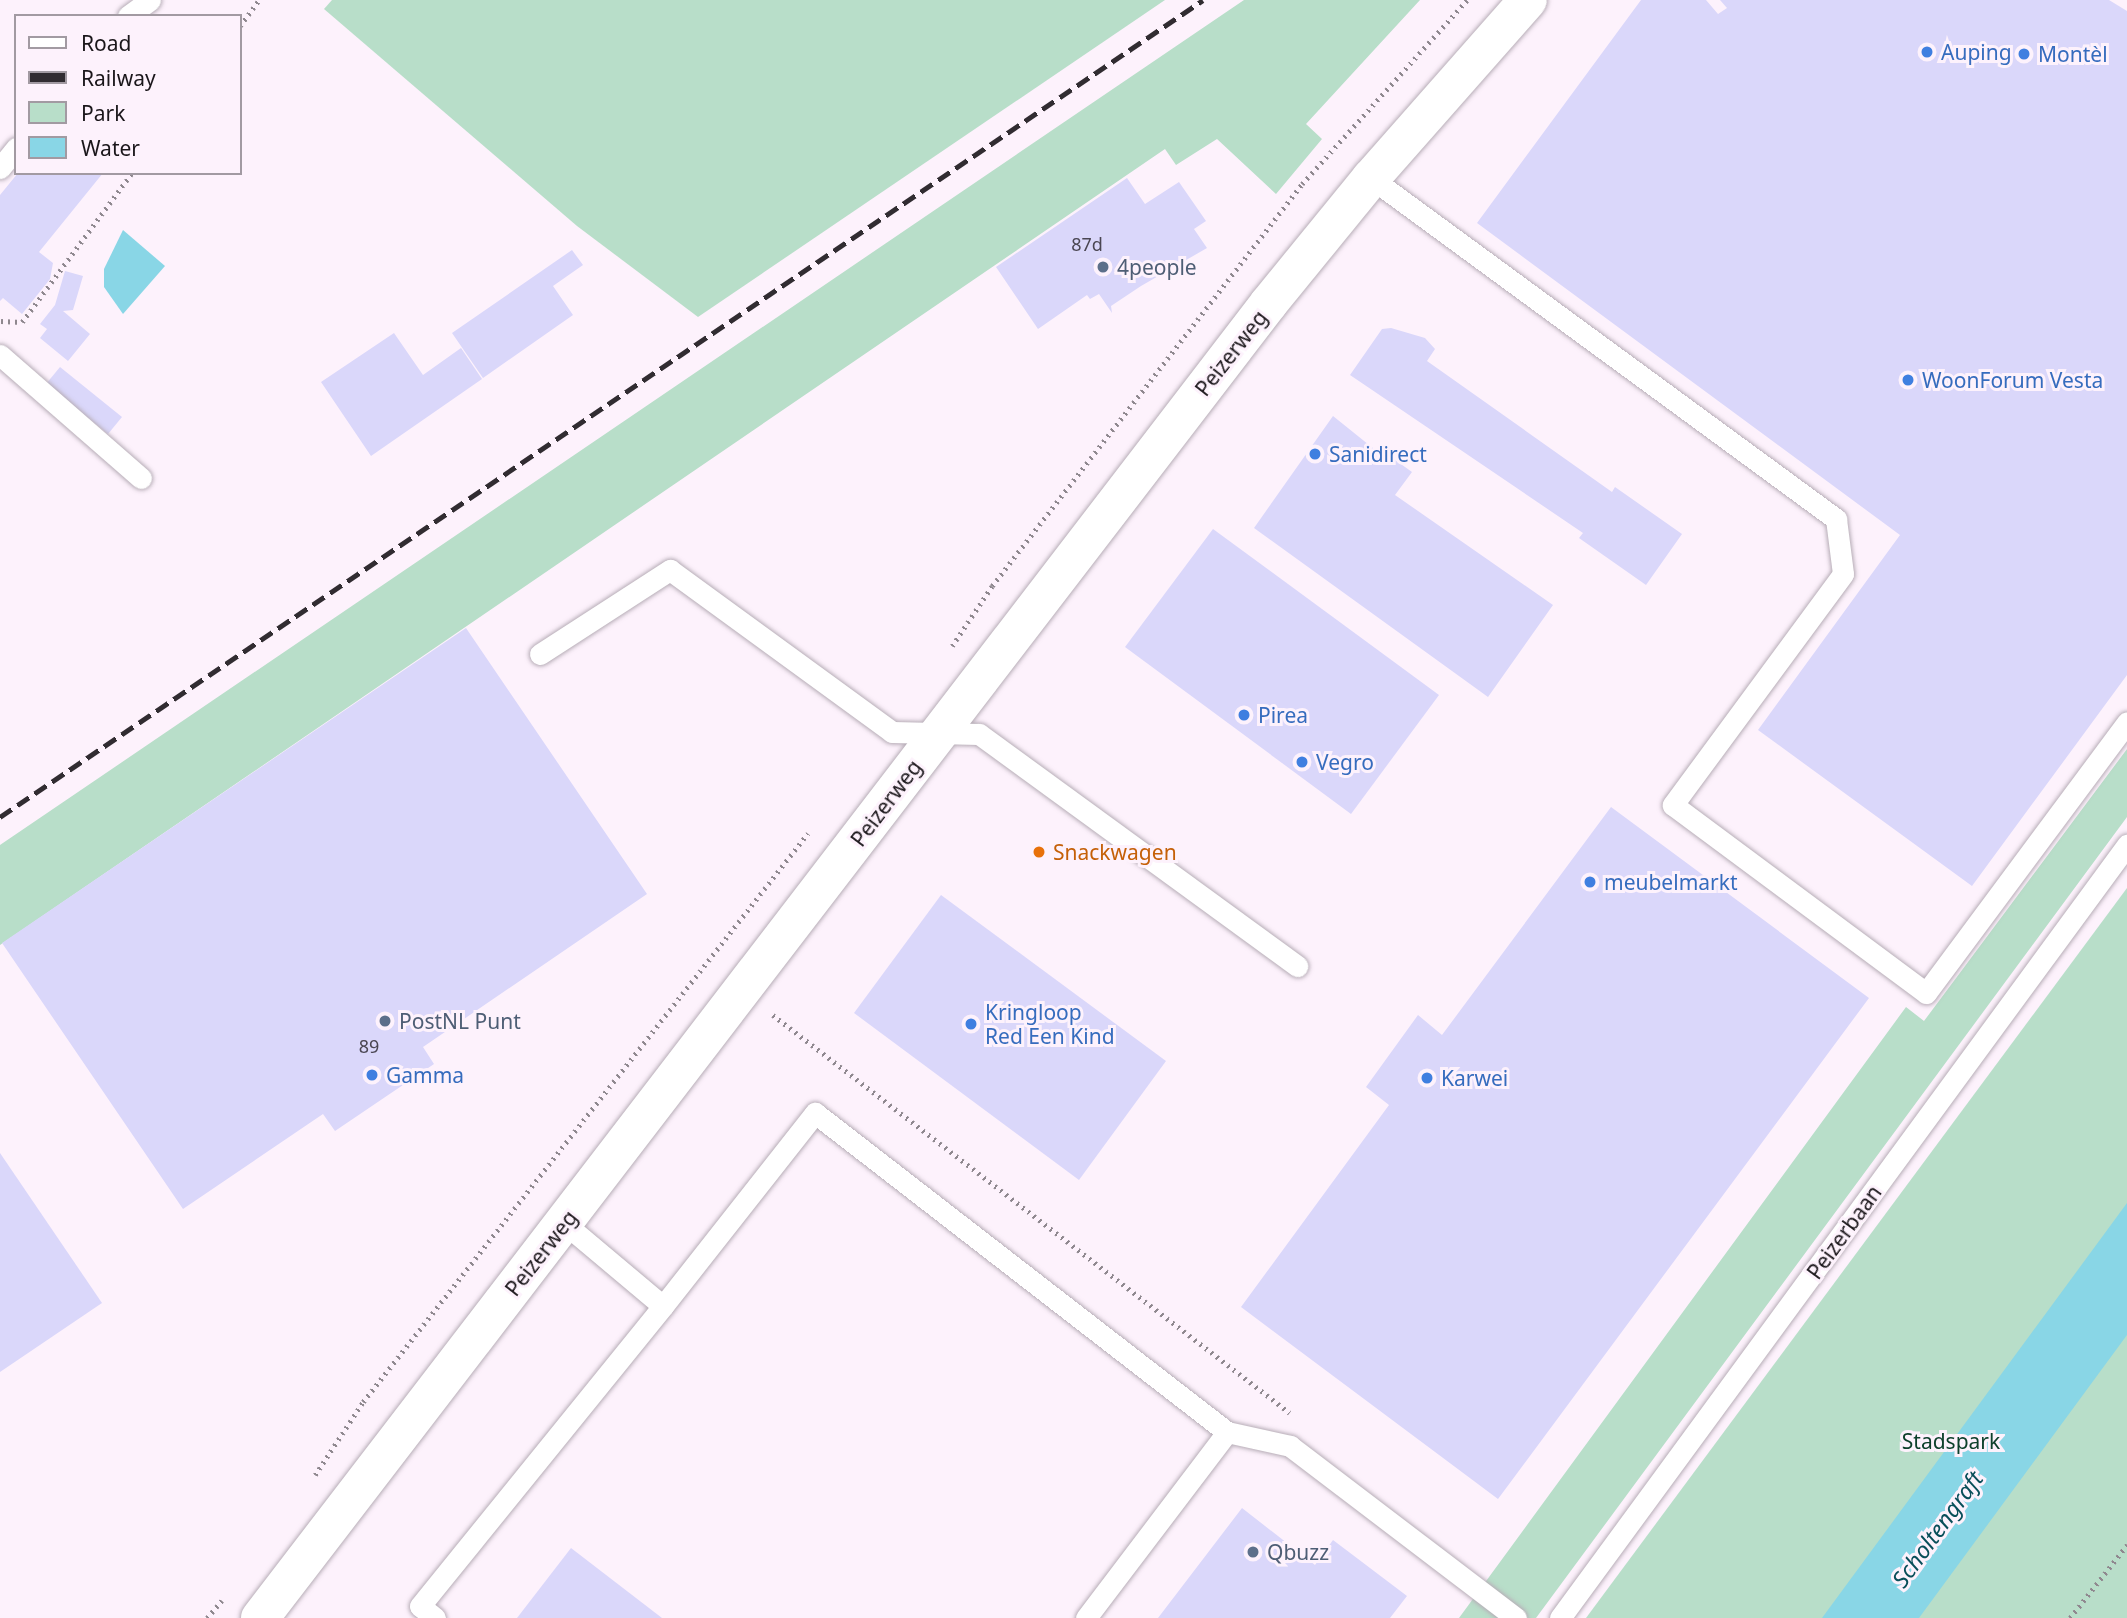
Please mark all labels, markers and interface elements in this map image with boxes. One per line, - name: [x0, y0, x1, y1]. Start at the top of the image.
- legend: [14, 14, 242, 175]
- text: Road: [81, 29, 131, 57]
- place label: Auping: [1941, 39, 2012, 65]
- place label: Montèl: [2038, 41, 2108, 67]
- marker: Auping: [1919, 44, 1935, 60]
- marker: Montèl: [2016, 46, 2032, 62]
- text: Railway: [81, 64, 156, 92]
- text: Park: [81, 99, 125, 127]
- text: Water: [81, 134, 140, 162]
- house number: 87d: [1071, 233, 1103, 255]
- place label: 4people: [1117, 254, 1197, 280]
- marker: 4people: [1095, 259, 1111, 275]
- street label: Peizerweg: [1190, 305, 1272, 401]
- place label: WoonForum Vesta: [1922, 367, 2103, 393]
- marker: WoonForum Vesta: [1900, 372, 1916, 388]
- place label: Sanidirect: [1329, 441, 1427, 467]
- marker: Sanidirect: [1307, 446, 1323, 462]
- place label: Pirea: [1258, 702, 1308, 728]
- marker: Pirea: [1236, 707, 1252, 723]
- place label: Vegro: [1316, 749, 1374, 775]
- marker: Vegro: [1294, 754, 1310, 770]
- street label: Peizerweg: [845, 755, 927, 851]
- place label: Snackwagen: [1053, 839, 1177, 865]
- marker: Snackwagen: [1031, 844, 1047, 860]
- place label: meubelmarkt: [1604, 869, 1738, 895]
- marker: meubelmarkt: [1582, 874, 1598, 890]
- place label: Kringloop Red Een Kind: [985, 999, 1115, 1049]
- place label: PostNL Punt: [399, 1008, 521, 1034]
- marker: PostNL Punt: [377, 1013, 393, 1029]
- marker: Kringloop Red Een Kind: [963, 1016, 979, 1032]
- house number: 89: [359, 1035, 379, 1057]
- place label: Gamma: [386, 1062, 464, 1088]
- place label: Karwei: [1441, 1065, 1508, 1091]
- marker: Gamma: [364, 1067, 380, 1083]
- marker: Karwei: [1419, 1070, 1435, 1086]
- street label: Peizerbaan: [1802, 1180, 1886, 1284]
- street label: Peizerweg: [500, 1205, 582, 1301]
- park label: Stadspark: [1902, 1428, 2000, 1454]
- water label: Scholtengraft: [1886, 1466, 1988, 1592]
- place label: Qbuzz: [1267, 1539, 1329, 1565]
- marker: Qbuzz: [1245, 1544, 1261, 1560]

